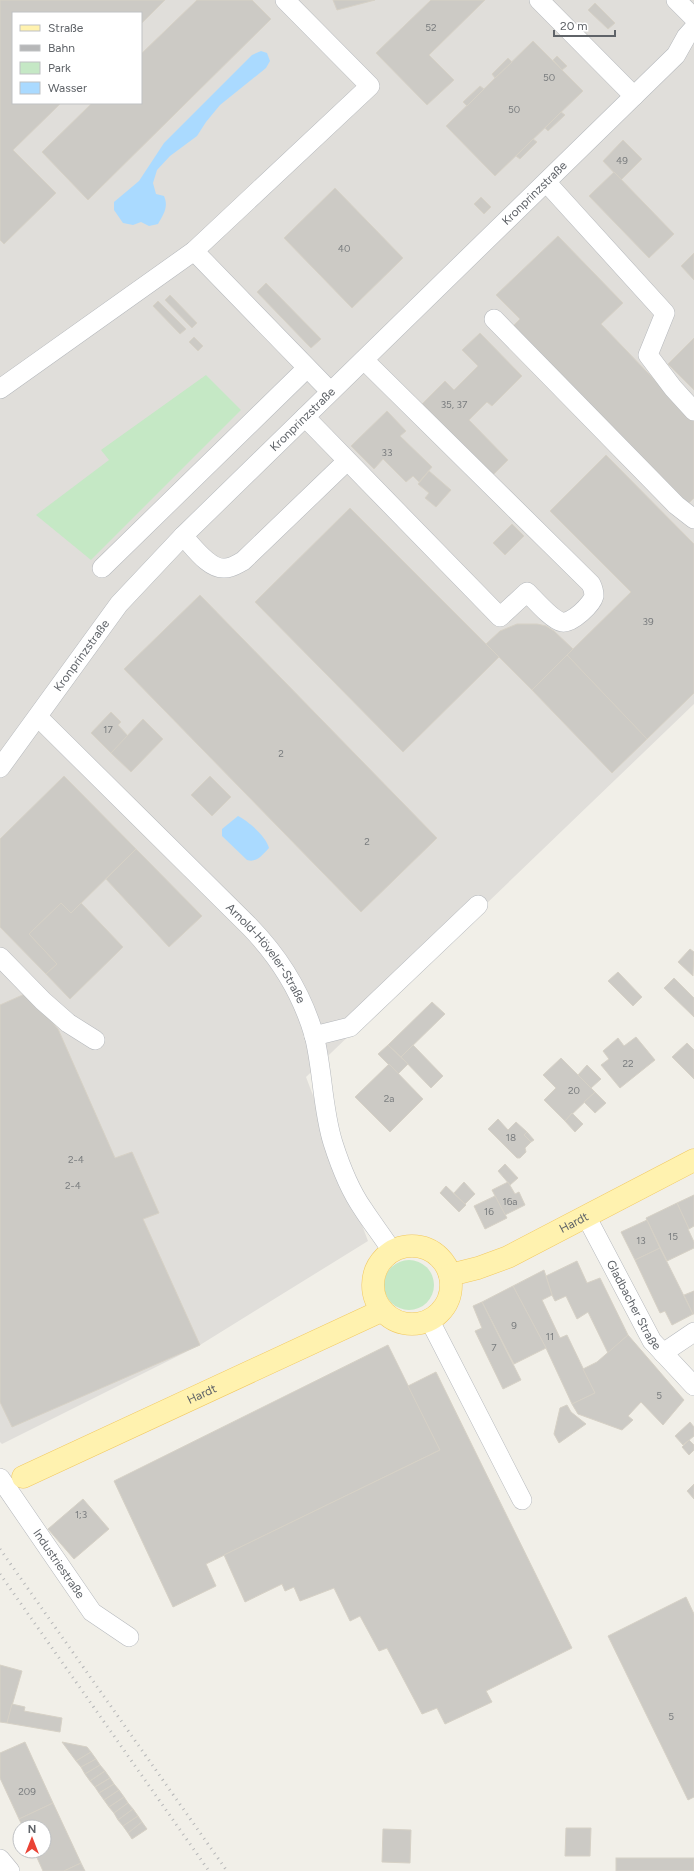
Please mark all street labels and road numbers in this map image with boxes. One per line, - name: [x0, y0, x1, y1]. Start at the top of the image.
- street label: Kronprinzstraße: [499, 158, 570, 228]
- street label: Kronprinzstraße: [267, 384, 338, 454]
- street label: Kronprinzstraße: [51, 617, 113, 694]
- street label: Arnold-Höveler-Straße: [223, 900, 308, 1006]
- street label: Hardt: [557, 1209, 591, 1236]
- street label: Gladbacher Straße: [604, 1258, 664, 1353]
- street label: Hardt: [185, 1381, 219, 1407]
- street label: Industriestraße: [30, 1526, 88, 1601]

